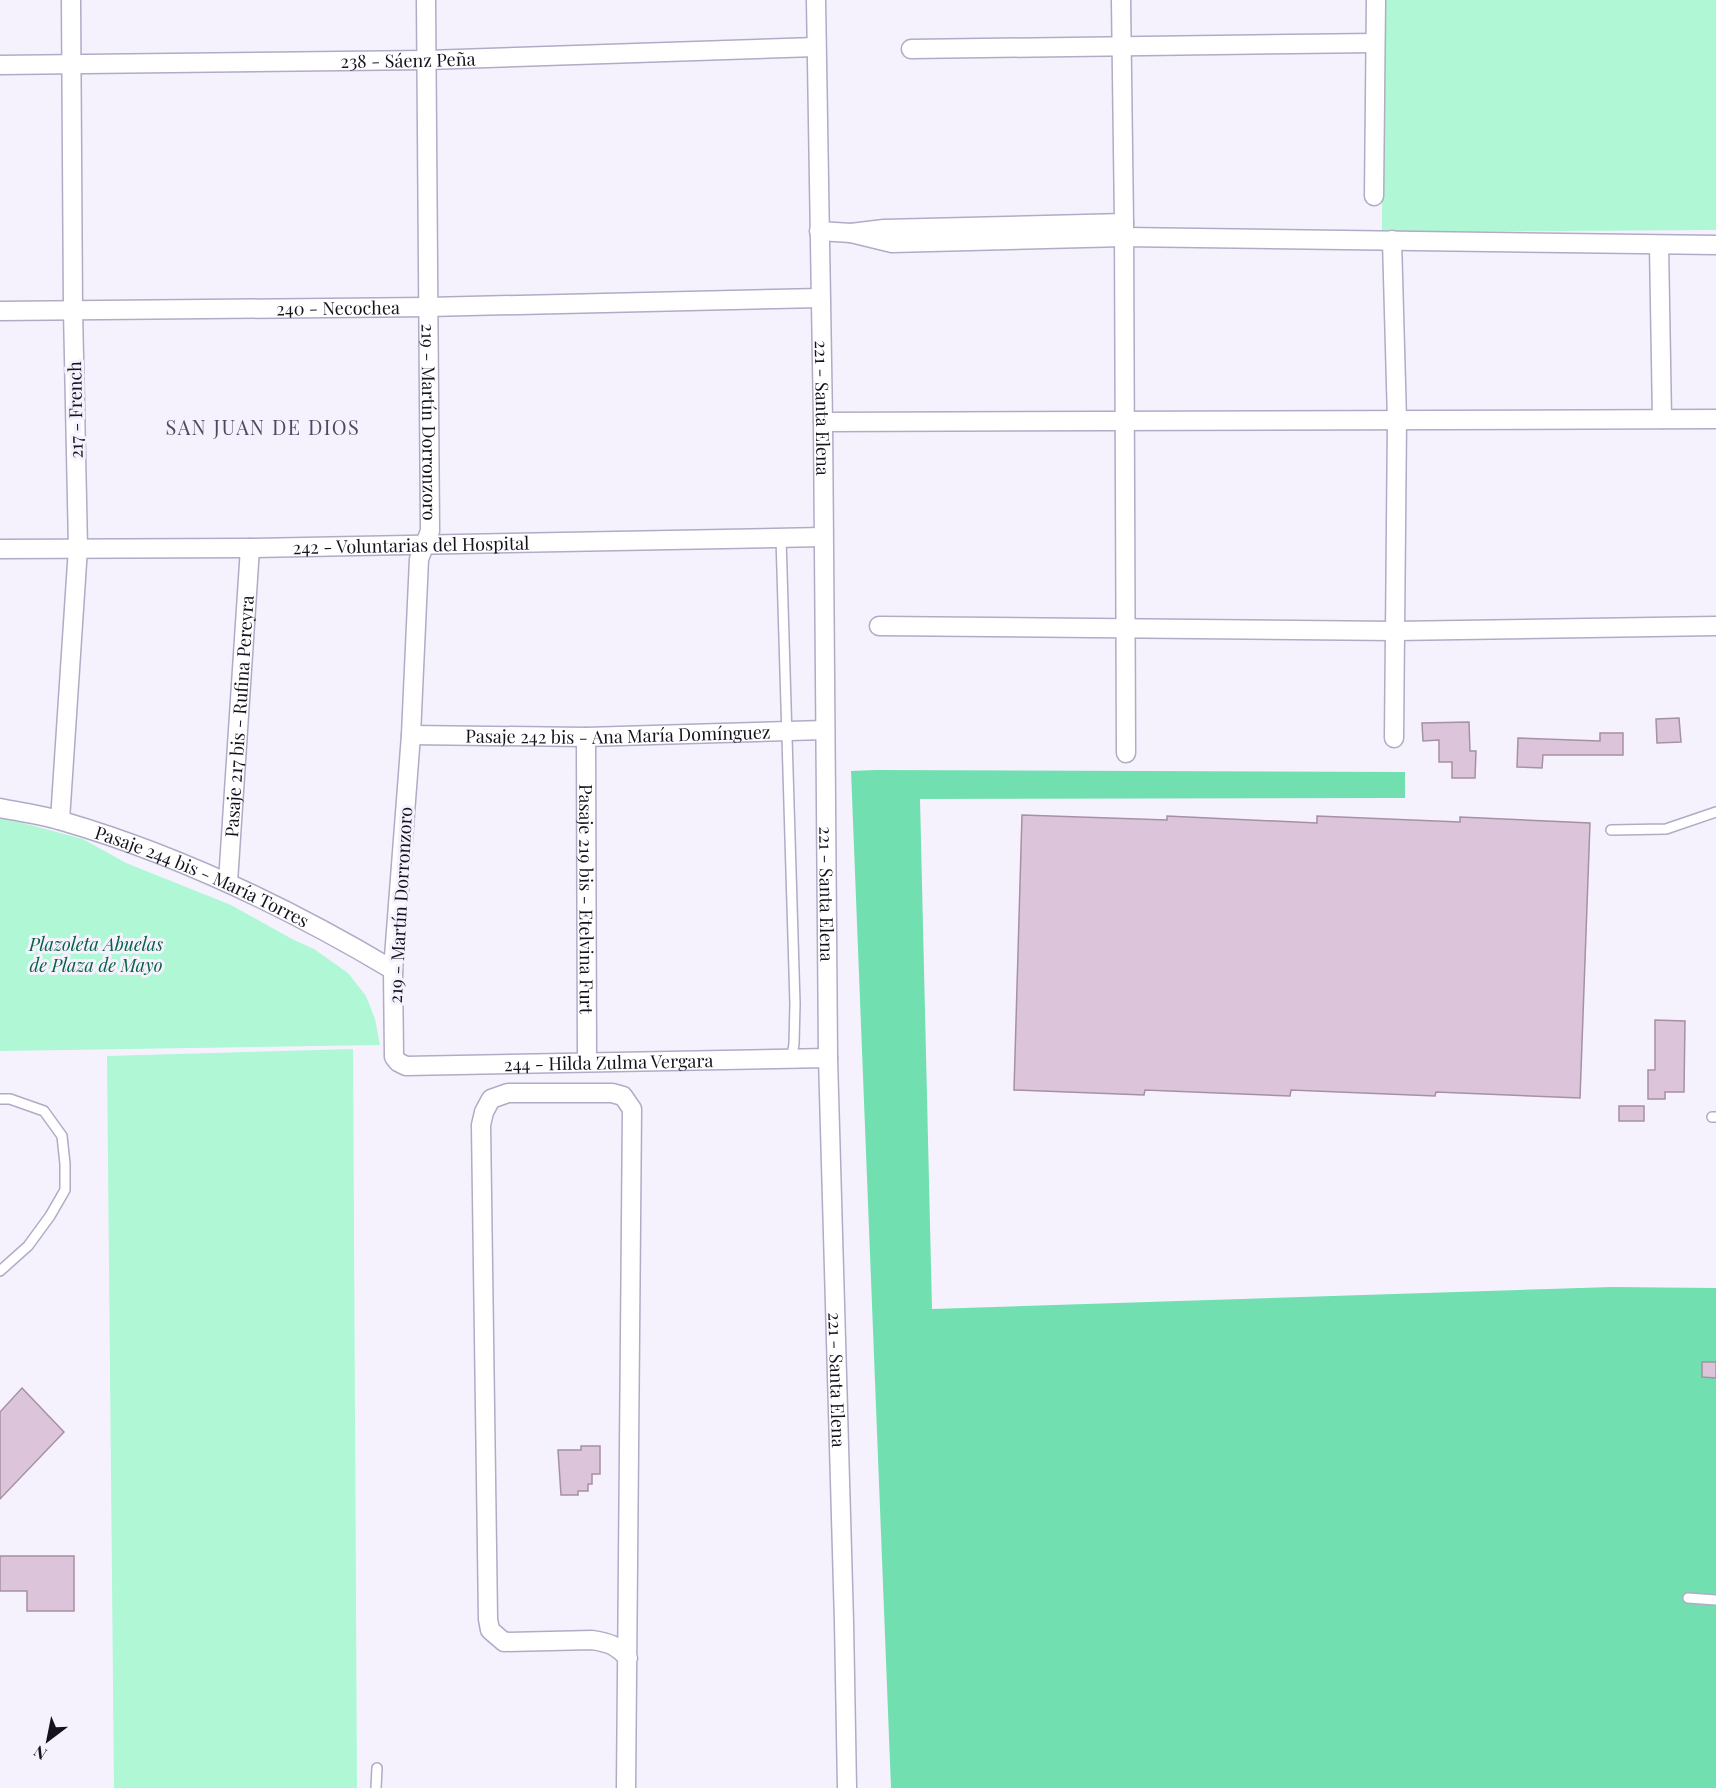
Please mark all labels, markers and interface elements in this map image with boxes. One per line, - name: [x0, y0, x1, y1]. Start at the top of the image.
- street label: 238 - Sáenz Peña: [340, 46, 476, 73]
- street label: 240 - Necochea: [276, 295, 400, 320]
- street label: 219 - Martín Dorronzoro: [416, 323, 442, 521]
- street label: 221 - Santa Elena: [810, 340, 835, 476]
- street label: 217 - French: [62, 361, 88, 459]
- district label: SAN JUAN DE DIOS: [166, 413, 360, 440]
- street label: 242 - Voluntarias del Hospital: [292, 531, 530, 559]
- street label: Pasaje 217 bis - Rufina Pereyra: [219, 595, 259, 838]
- street label: Pasaje 242 bis - Ana María Domínguez: [465, 720, 771, 749]
- street label: Pasaje 219 bis - Etelvina Furt: [574, 784, 599, 1015]
- street label: 219 - Martín Dorronzoro: [383, 806, 417, 1004]
- street label: Pasaje 244 bis - María Torres: [92, 820, 313, 933]
- street label: 221 - Santa Elena: [814, 826, 839, 962]
- park label: Plazoleta Abuelas de Plaza de Mayo: [28, 932, 163, 977]
- street label: 244 - Hilda Zulma Vergara: [504, 1048, 714, 1076]
- street label: 221 - Santa Elena: [823, 1312, 851, 1448]
- north arrow: [18, 1710, 78, 1770]
- text: N: [29, 1741, 50, 1765]

